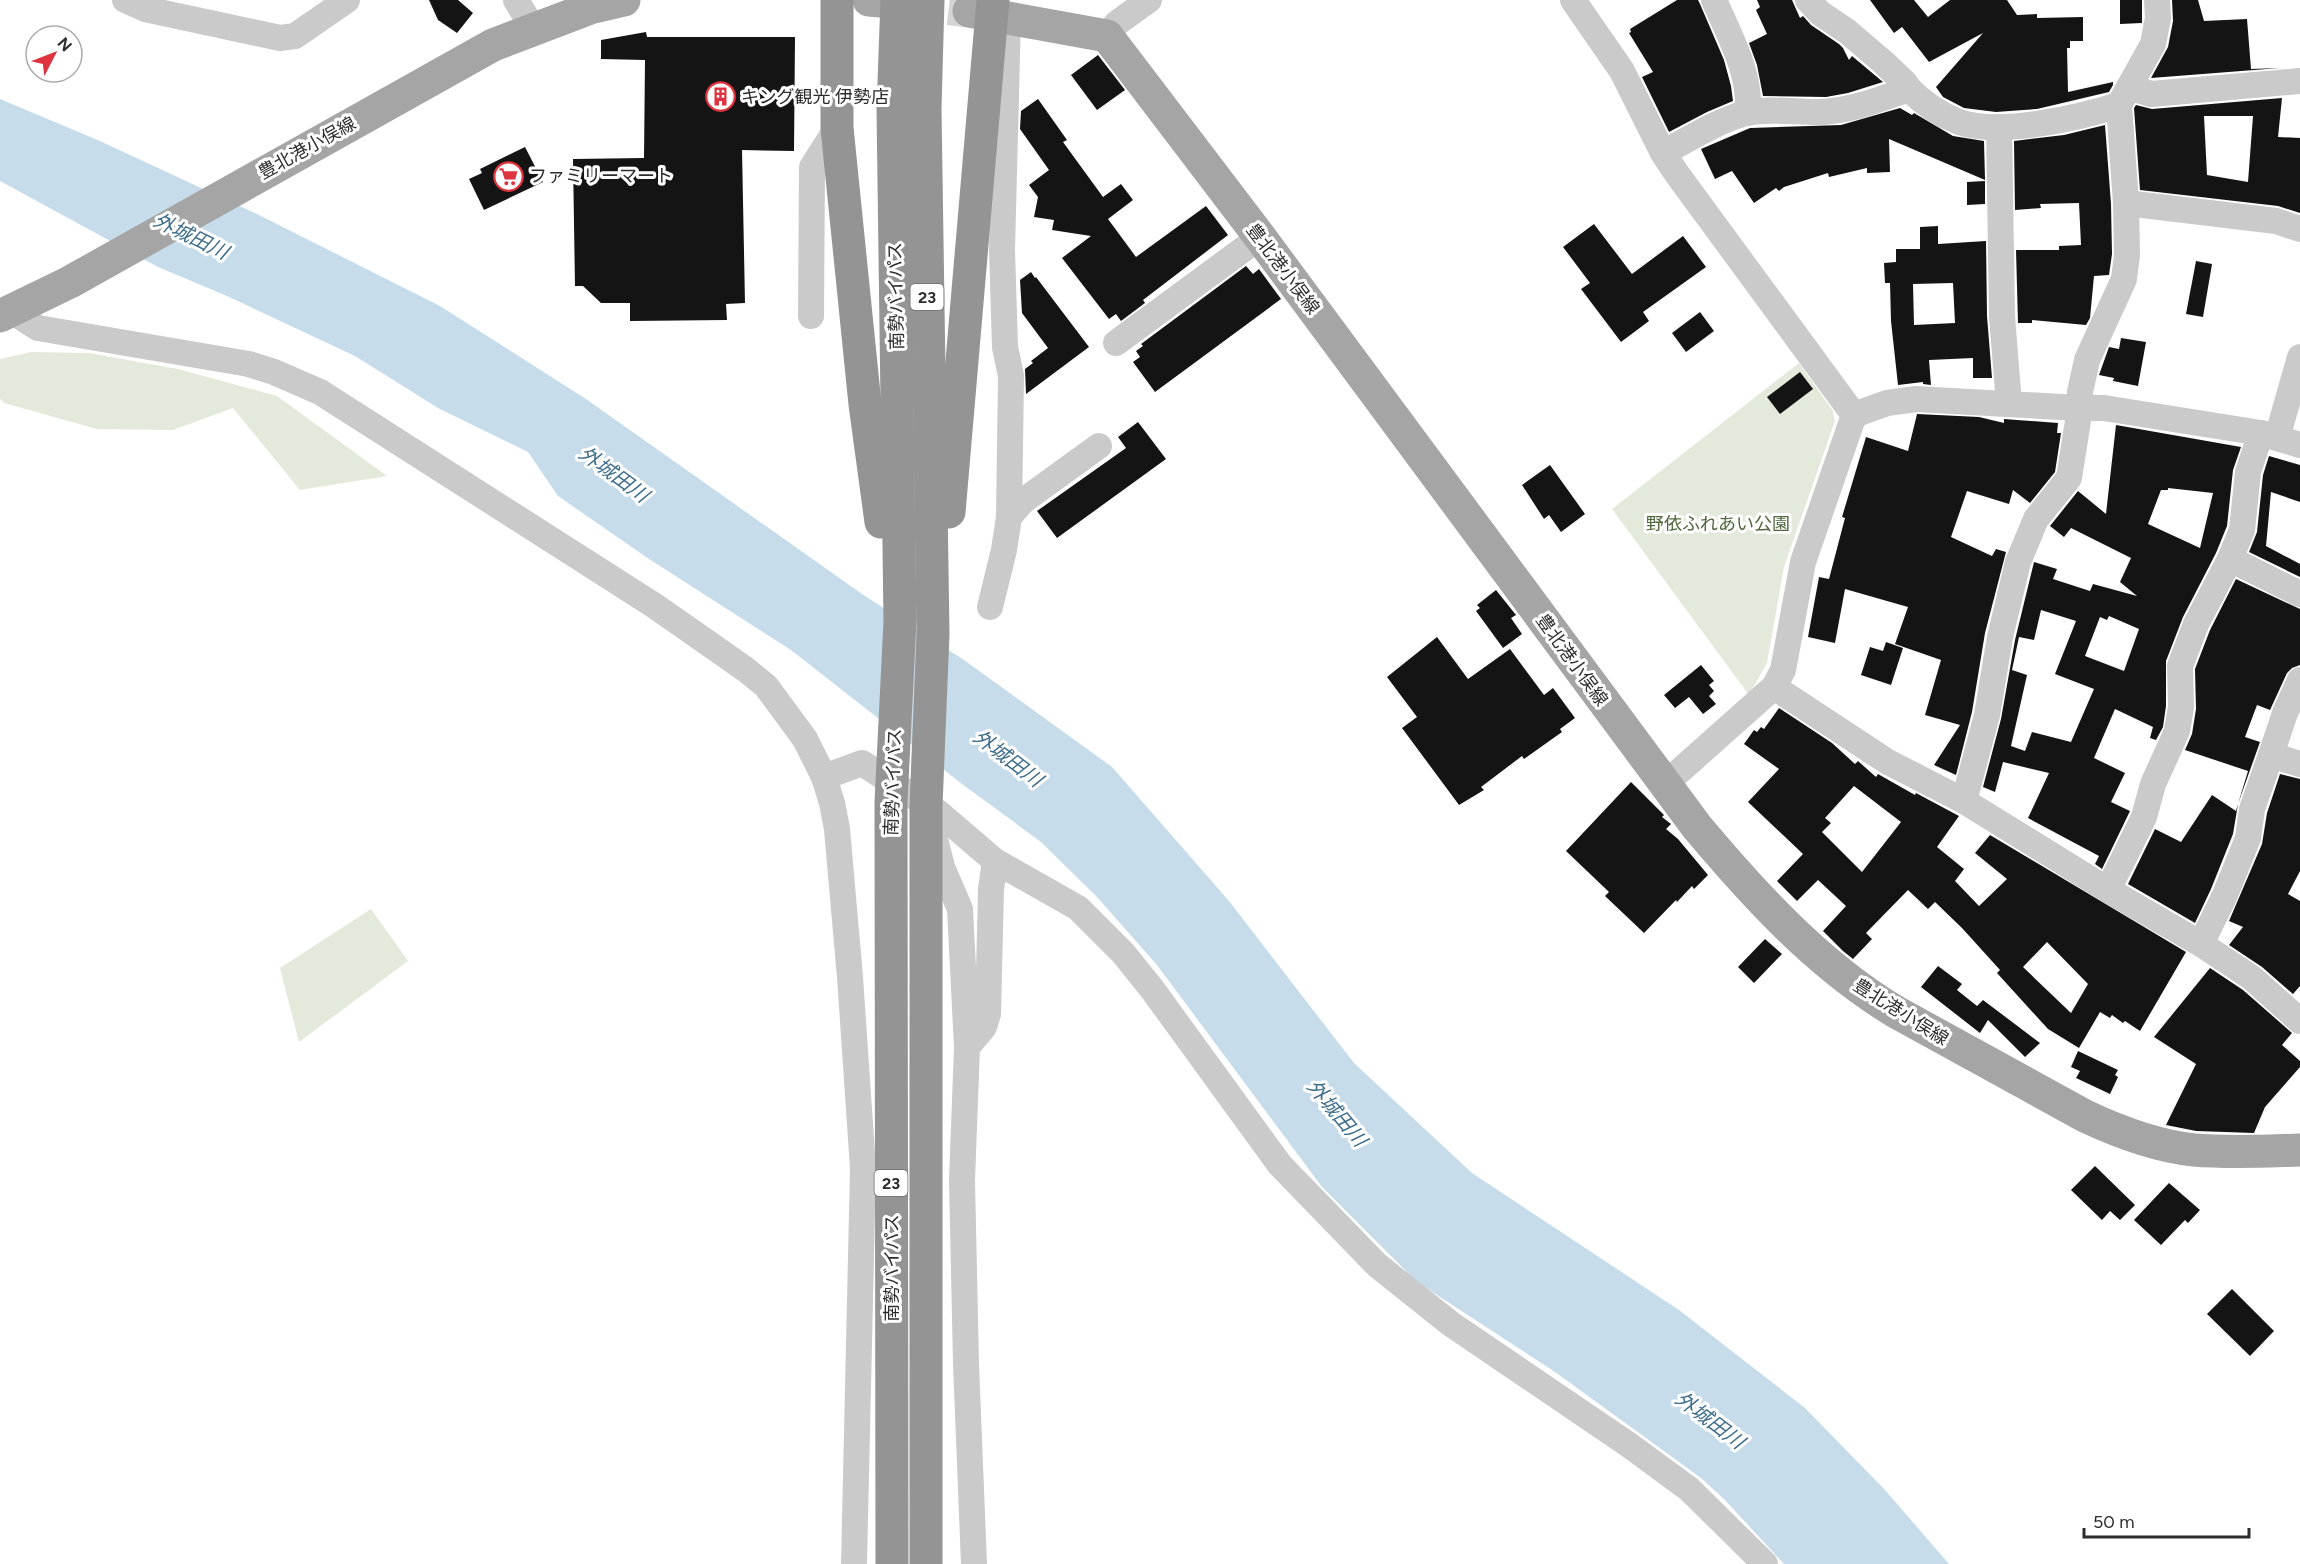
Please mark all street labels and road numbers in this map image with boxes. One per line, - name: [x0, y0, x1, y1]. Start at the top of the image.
- street label: 豊北港小俣線: [254, 112, 360, 184]
- street label: 豊北港小俣線: [1242, 219, 1324, 319]
- street label: 南勢バイパス: [884, 242, 908, 350]
- road number: 23: [910, 284, 944, 310]
- street label: 豊北港小俣線: [1531, 610, 1613, 710]
- street label: 南勢バイパス: [880, 728, 906, 836]
- street label: 豊北港小俣線: [1849, 974, 1953, 1050]
- road number: 23: [874, 1170, 908, 1196]
- street label: 南勢バイパス: [881, 1214, 903, 1322]

